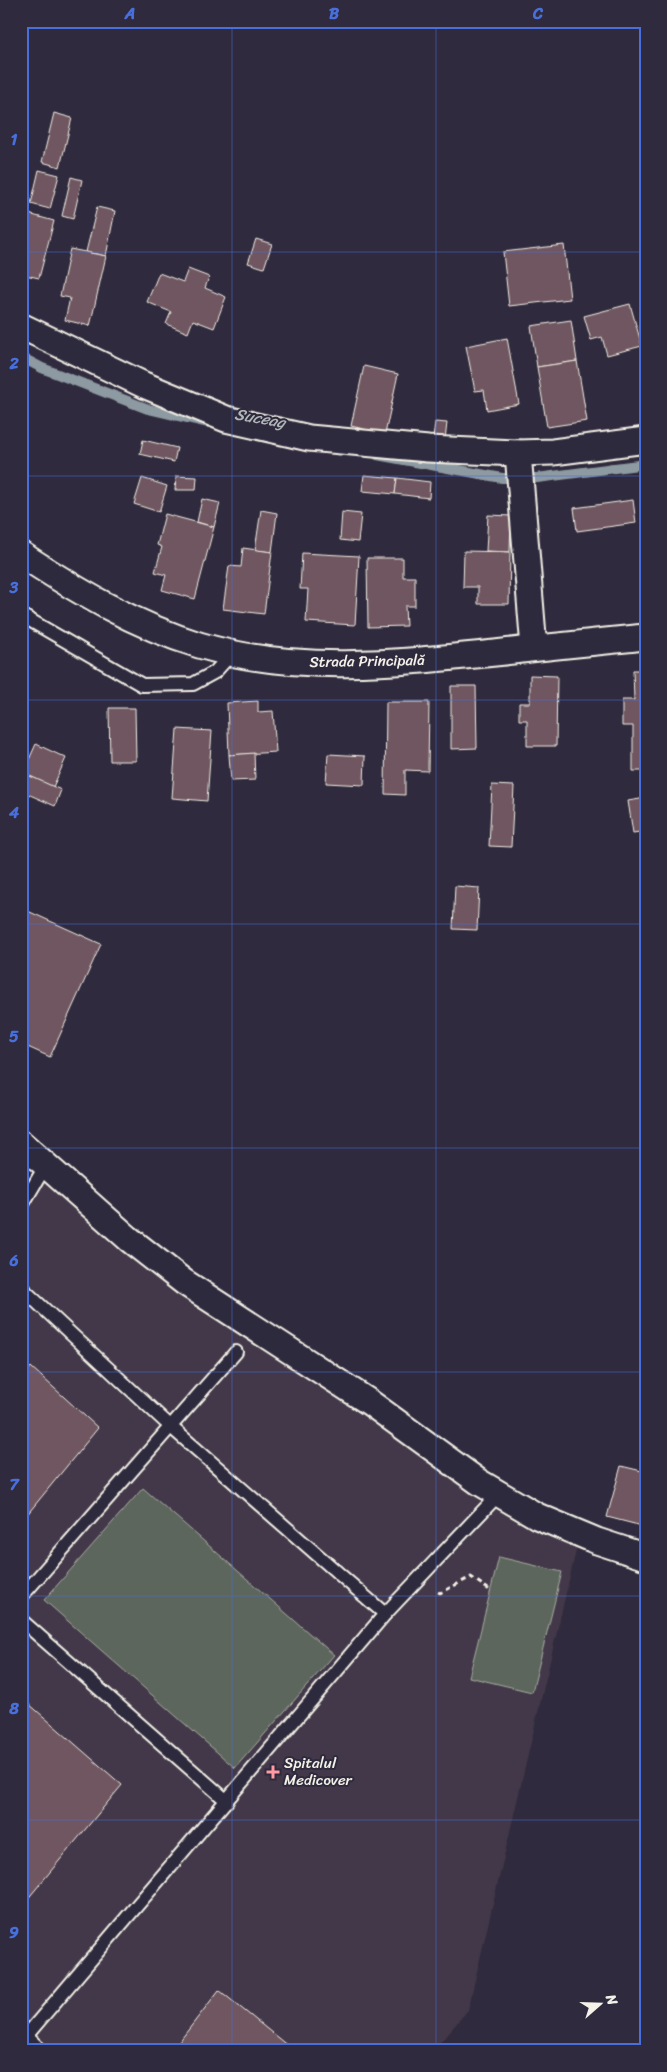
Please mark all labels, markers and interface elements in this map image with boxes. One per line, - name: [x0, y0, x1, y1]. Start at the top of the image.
- text: A: [124, 0, 135, 28]
- text: B: [329, 0, 340, 28]
- text: C: [532, 0, 544, 28]
- text: 1: [11, 125, 18, 154]
- text: 2: [8, 349, 19, 378]
- water label: Suceag: [232, 399, 289, 437]
- text: 3: [9, 573, 19, 602]
- street label: Strada Principală: [309, 647, 425, 675]
- text: 4: [8, 798, 19, 827]
- text: 5: [9, 1022, 19, 1051]
- text: 6: [8, 1246, 19, 1275]
- text: 7: [9, 1470, 20, 1499]
- text: 8: [8, 1694, 19, 1723]
- place label: Spitalul Medicover: [284, 1750, 353, 1793]
- marker: Spitalul Medicover: [266, 1765, 280, 1779]
- text: 9: [9, 1918, 19, 1947]
- north arrow: [574, 1980, 624, 2030]
- text: N: [598, 1990, 625, 2009]

